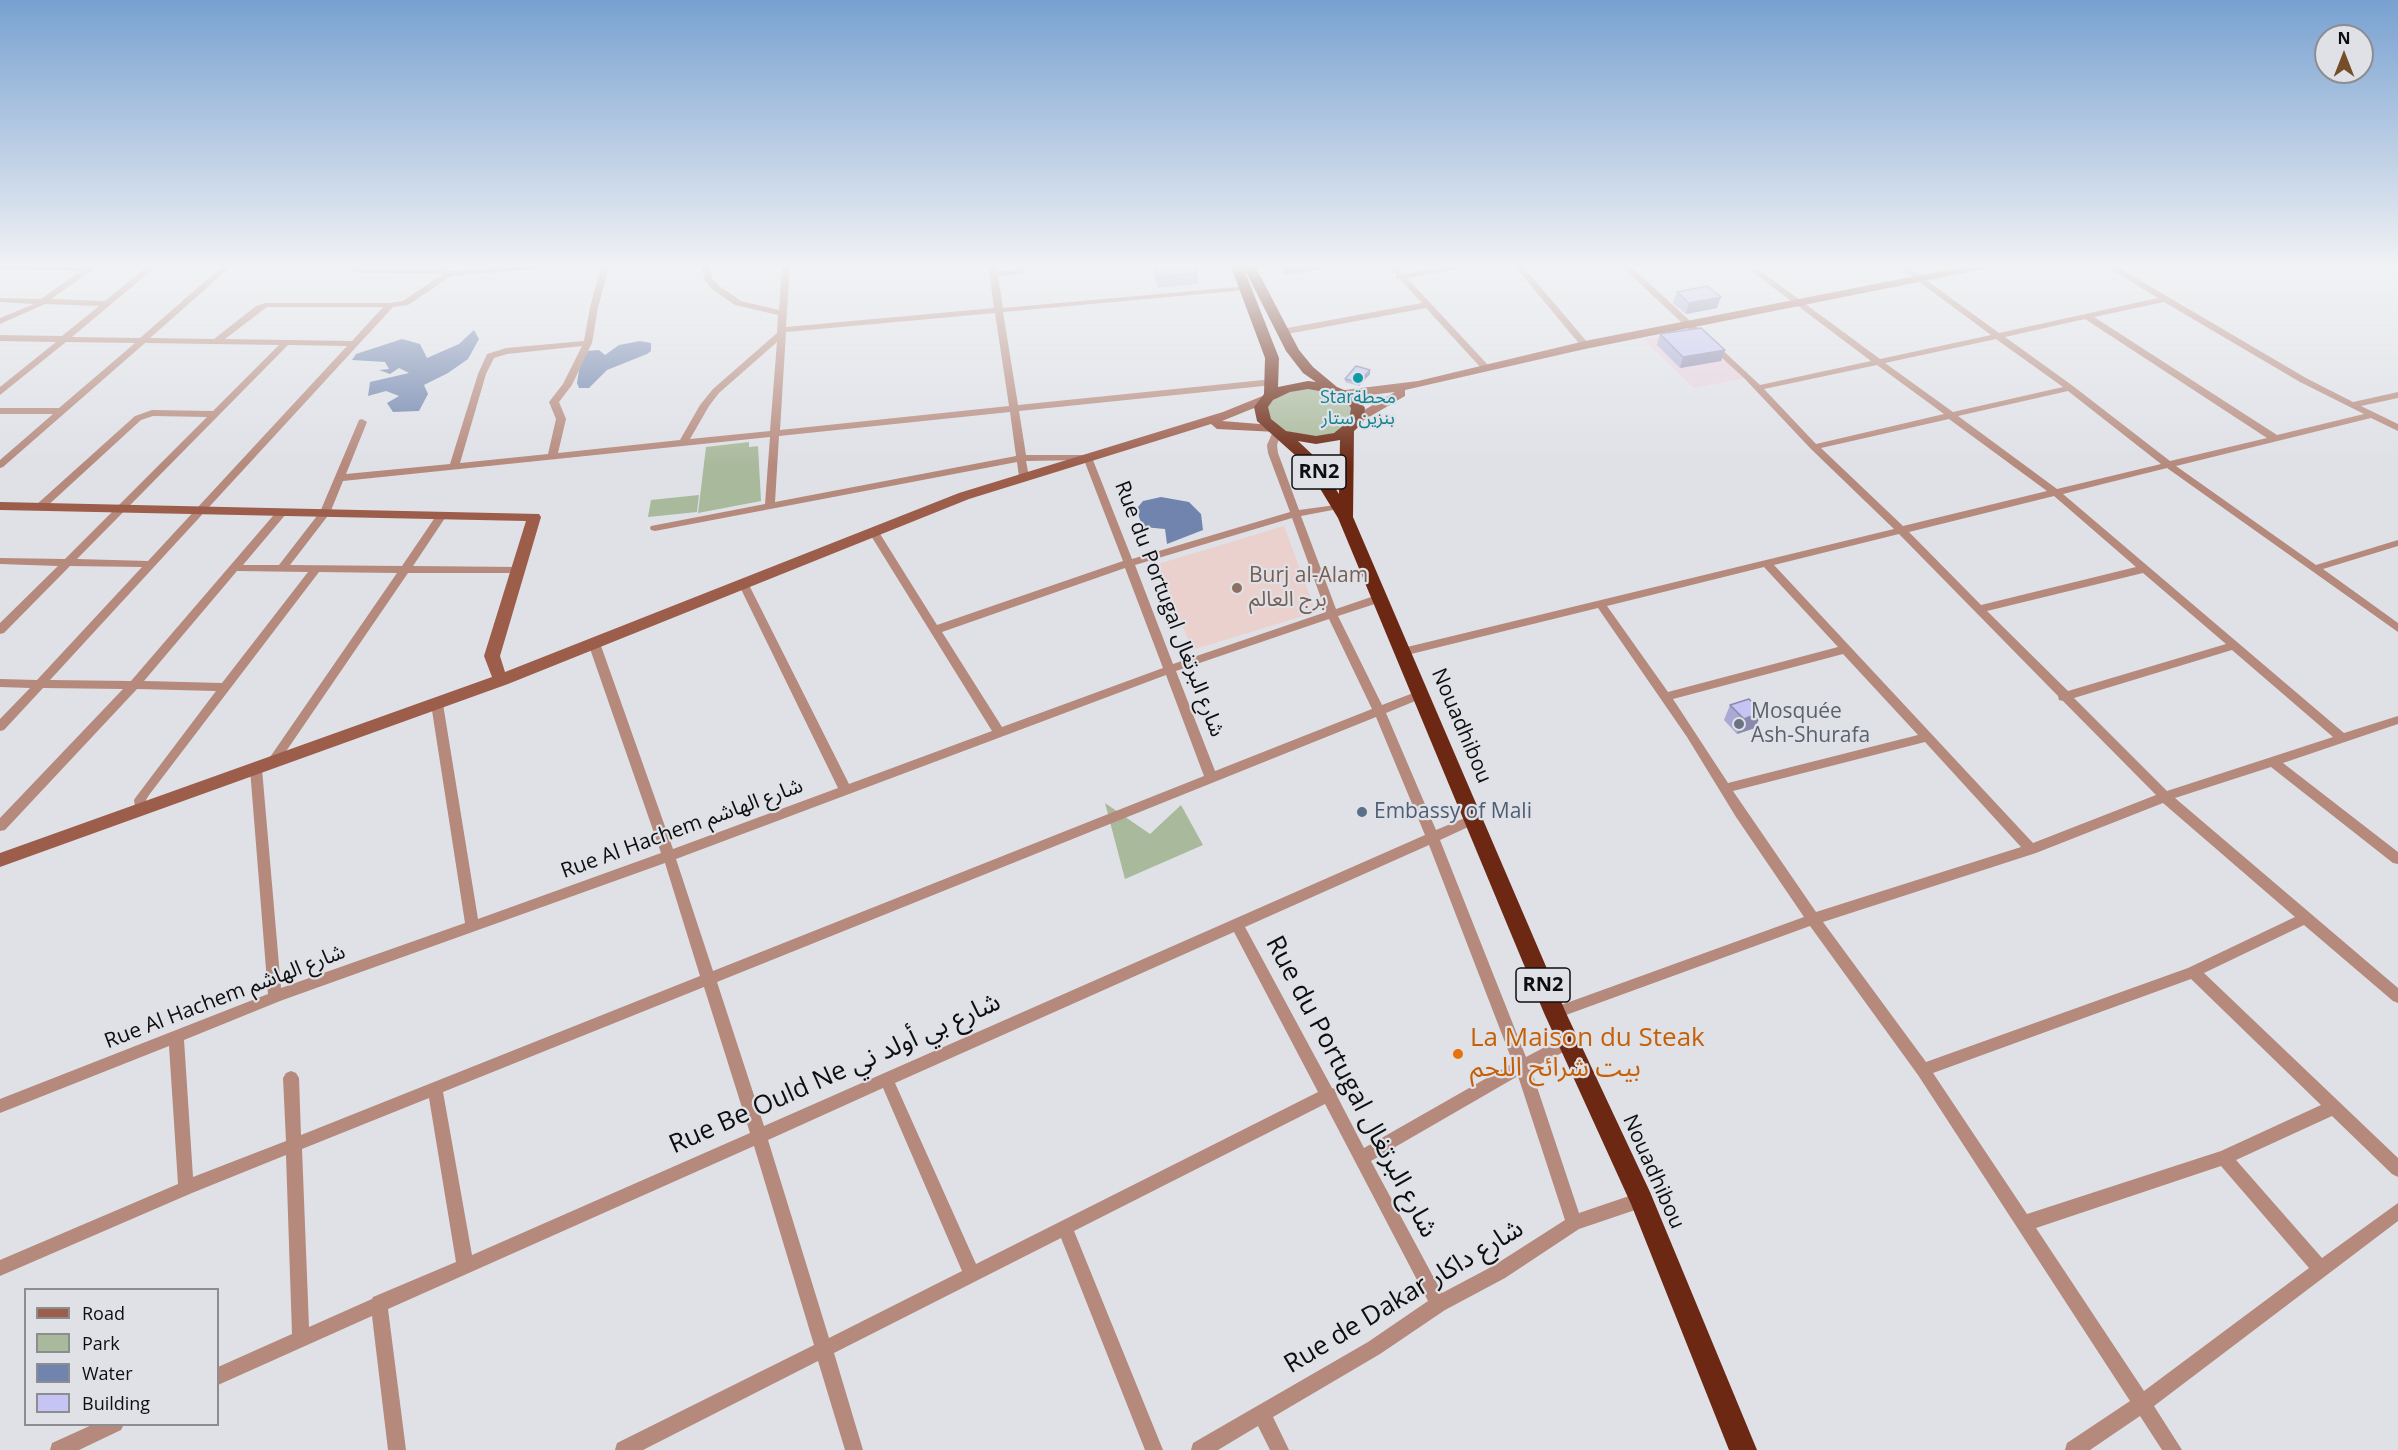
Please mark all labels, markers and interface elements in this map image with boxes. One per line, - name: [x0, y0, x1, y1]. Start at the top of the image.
- north arrow: [2314, 24, 2374, 84]
- text: N: [2337, 27, 2351, 49]
- marker: Starمحطة بنزين ستار: [1351, 371, 1365, 385]
- place label: Starمحطة بنزين ستار: [1320, 387, 1396, 430]
- road number: RN2: [1292, 455, 1346, 489]
- street label: Rue du Portugal شارع البرتغال: [1109, 478, 1229, 740]
- place label: Burj al-Alam برج العالم: [1249, 563, 1368, 613]
- marker: Burj al-Alam برج العالم: [1230, 581, 1244, 595]
- street label: Nouadhibou: [1425, 665, 1497, 787]
- place label: Mosquée Ash-Shurafa: [1751, 699, 1870, 749]
- marker: Mosquée Ash-Shurafa: [1732, 717, 1746, 731]
- street label: Rue Al Hachem شارع الهاشم: [558, 773, 806, 885]
- place label: Embassy of Mali: [1374, 799, 1532, 825]
- marker: Embassy of Mali: [1355, 805, 1369, 819]
- street label: Rue du Portugal شارع البرتغال: [1258, 931, 1444, 1243]
- street label: Rue Al Hachem شارع الهاشم: [101, 939, 349, 1055]
- road number: RN2: [1516, 968, 1570, 1002]
- street label: Rue Be Ould Ne شارع بي أولد ني: [665, 987, 1005, 1161]
- place label: La Maison du Steak بيت شرائح اللحم: [1470, 1023, 1705, 1084]
- marker: La Maison du Steak بيت شرائح اللحم: [1451, 1047, 1465, 1061]
- street label: Nouadhibou: [1617, 1111, 1689, 1233]
- street label: Rue de Dakar شارع داكار: [1279, 1213, 1529, 1381]
- legend: [24, 1288, 219, 1426]
- text: Road: [82, 1301, 125, 1325]
- text: Park: [82, 1331, 120, 1355]
- text: Water: [82, 1361, 133, 1385]
- text: Building: [82, 1391, 150, 1415]

